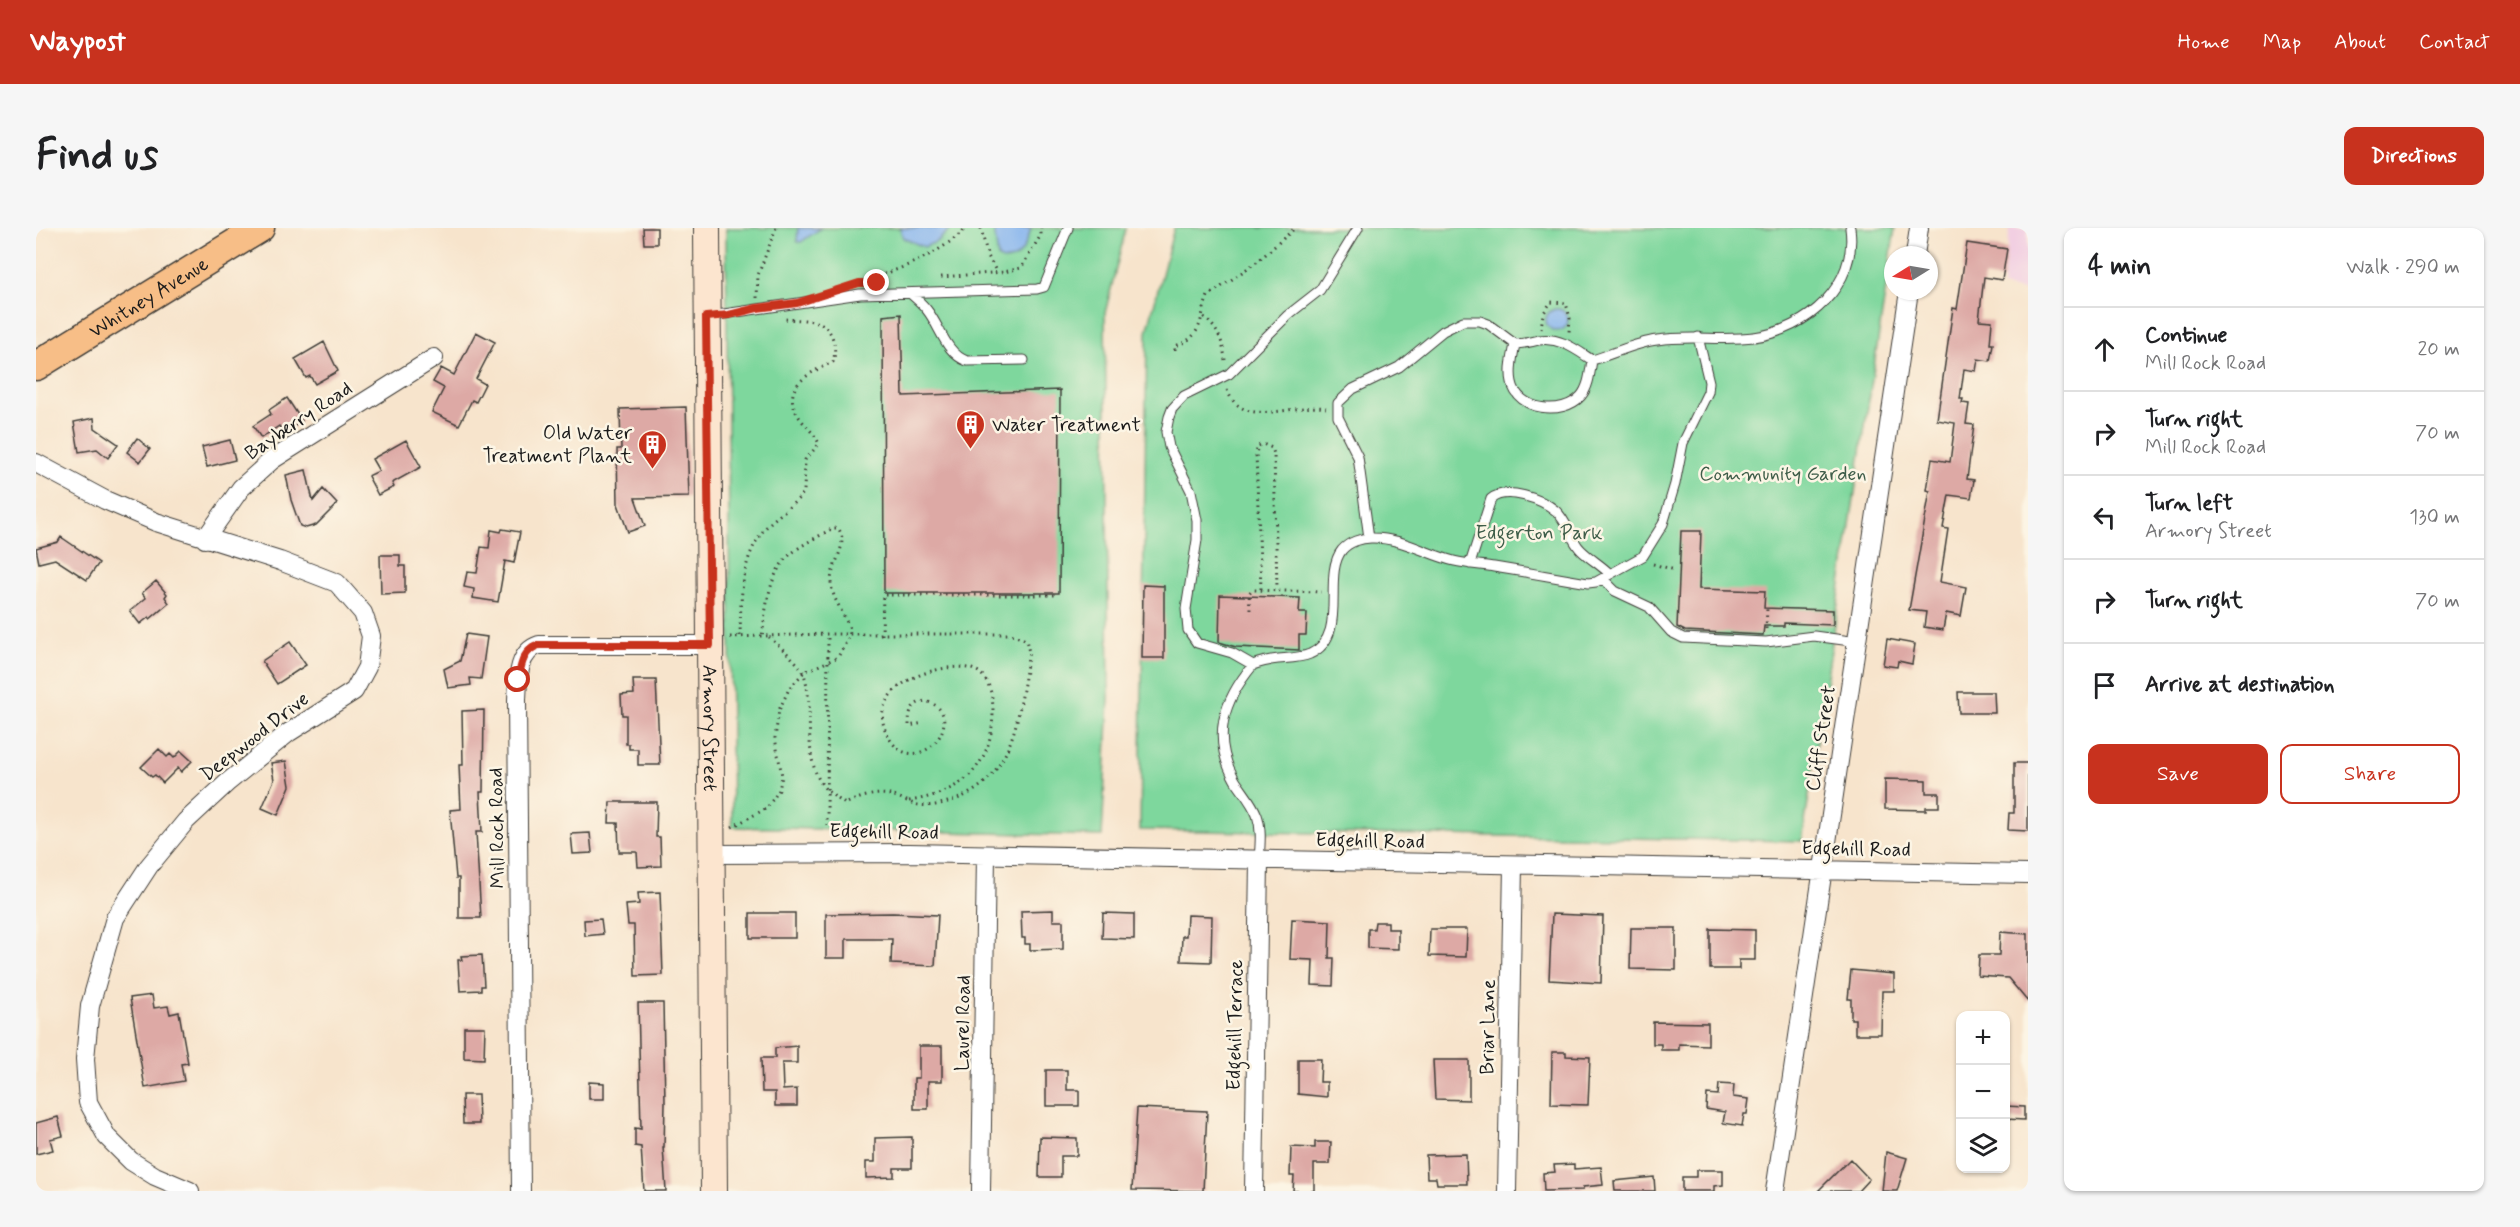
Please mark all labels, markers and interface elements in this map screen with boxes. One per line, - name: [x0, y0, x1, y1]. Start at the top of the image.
- text: Waypost: [30, 24, 126, 61]
- text: Home: [2178, 28, 2230, 56]
- text: Map: [2263, 28, 2301, 56]
- text: About: [2334, 28, 2386, 56]
- text: Contact: [2419, 28, 2490, 56]
- button: Directions: [2344, 127, 2484, 185]
- text: Find us: [36, 129, 158, 184]
- north arrow: [1884, 246, 1938, 300]
- text: 4 min: [2088, 250, 2151, 284]
- street label: Whitney Avenue: [84, 251, 214, 345]
- text: Walk · 290 m: [2346, 254, 2460, 281]
- route end: [863, 269, 889, 295]
- text: Continue: [2145, 322, 2227, 350]
- icon: ahead: [2088, 333, 2121, 366]
- text: 20 m: [2417, 336, 2460, 363]
- text: Mill Rock Road: [2145, 350, 2266, 377]
- street label: Bayberry Road: [240, 375, 358, 467]
- text: Turn right: [2145, 406, 2243, 434]
- building icon: Water Treatment: [955, 408, 987, 450]
- place label: Water Treatment: [992, 412, 1141, 439]
- icon: right: [2088, 417, 2121, 450]
- place label: Old Water Treatment Plant: [483, 420, 633, 470]
- text: 70 m: [2415, 420, 2460, 447]
- building icon: Old Water Treatment Plant: [637, 428, 669, 470]
- text: Mill Rock Road: [2145, 434, 2266, 461]
- park label: Community Garden: [1699, 461, 1867, 488]
- text: Turn left: [2145, 490, 2233, 518]
- icon: left: [2088, 501, 2121, 534]
- text: 130 m: [2409, 504, 2460, 531]
- text: Armory Street: [2145, 518, 2272, 545]
- park label: Edgerton Park: [1476, 520, 1602, 549]
- icon: right: [2088, 585, 2121, 618]
- text: Turn right: [2145, 587, 2243, 615]
- text: 70 m: [2415, 588, 2460, 615]
- street label: Armory Street: [695, 665, 723, 791]
- route start: [504, 666, 530, 692]
- icon: arrive: [2088, 669, 2121, 702]
- text: Arrive at destination: [2145, 671, 2335, 699]
- street label: Cliff Street: [1800, 683, 1843, 793]
- street label: Deepwood Drive: [195, 686, 315, 788]
- button: Save: [2088, 744, 2268, 804]
- button: Share: [2280, 744, 2460, 804]
- street label: Mill Rock Road: [483, 767, 512, 889]
- street label: Edgehill Road: [829, 818, 939, 849]
- street label: Edgehill Road: [1315, 827, 1425, 858]
- street label: Edgehill Road: [1801, 835, 1911, 866]
- street label: Edgehill Terrace: [1221, 959, 1252, 1091]
- street label: Laurel Road: [949, 975, 978, 1071]
- street label: Briar Lane: [1474, 979, 1503, 1075]
- map controls: [1956, 1011, 2010, 1173]
- button: +: [1956, 1011, 2010, 1065]
- button: −: [1956, 1065, 2010, 1119]
- button: layers: [1956, 1119, 2010, 1173]

